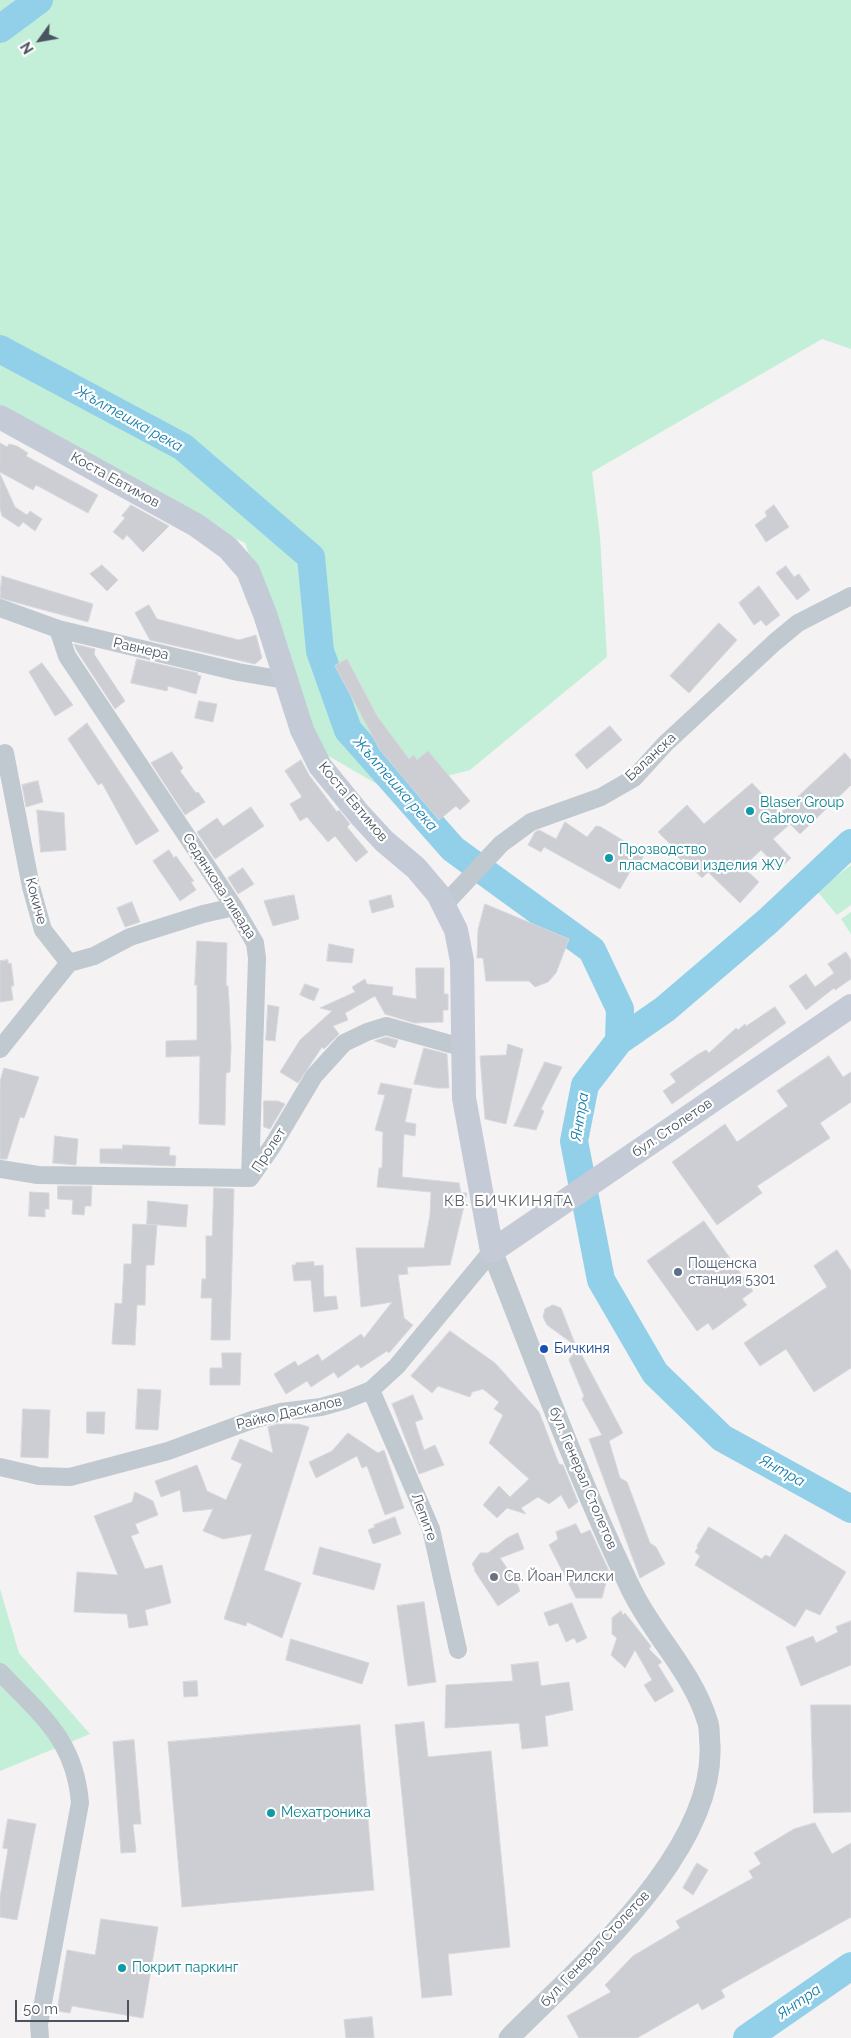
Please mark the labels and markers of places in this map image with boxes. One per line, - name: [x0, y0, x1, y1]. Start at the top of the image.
- place label: Blaser Group Gabrovo: [760, 795, 844, 828]
- marker: Blaser Group Gabrovo: [744, 805, 756, 817]
- place label: Прозводство пласмасови изделия ЖУ: [619, 842, 784, 874]
- marker: Прозводство пласмасови изделия ЖУ: [603, 852, 615, 864]
- place label: Пощенска станция 5301: [688, 1256, 775, 1288]
- marker: Пощенска станция 5301: [672, 1266, 684, 1278]
- place label: Бичкиня: [554, 1341, 610, 1357]
- marker: Бичкиня: [538, 1343, 550, 1355]
- place label: Св. Йоан Рилски: [504, 1569, 614, 1585]
- marker: Св. Йоан Рилски: [488, 1571, 500, 1583]
- place label: Мехатроника: [281, 1805, 371, 1821]
- marker: Мехатроника: [265, 1807, 277, 1819]
- place label: Покрит паркинг: [132, 1960, 238, 1976]
- marker: Покрит паркинг: [116, 1962, 128, 1974]

